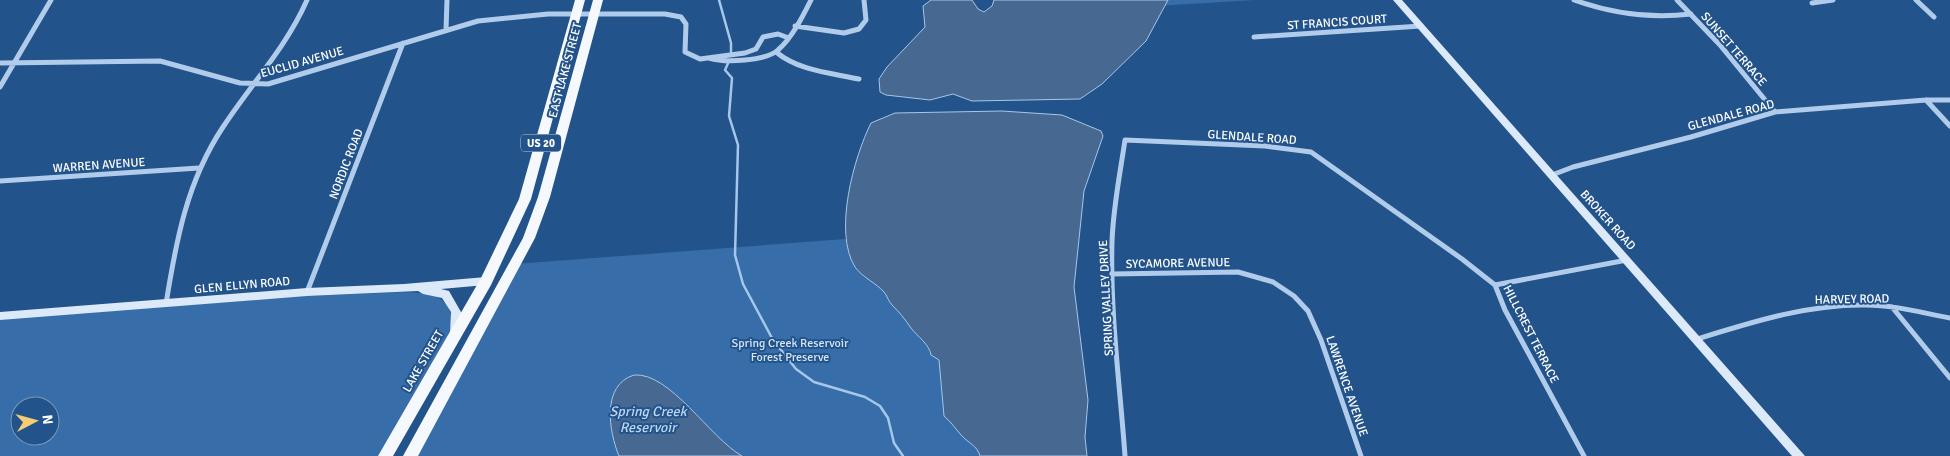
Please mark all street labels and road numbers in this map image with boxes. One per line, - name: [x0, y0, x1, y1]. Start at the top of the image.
- street label: SUNSET TERRACE: [1697, 9, 1770, 90]
- street label: ST FRANCIS COURT: [1287, 12, 1388, 33]
- street label: EAST LAKE STREET: [546, 21, 585, 119]
- street label: EUCLID AVENUE: [259, 43, 345, 81]
- street label: GLENDALE ROAD: [1686, 97, 1776, 134]
- street label: NORDIC ROAD: [326, 127, 367, 202]
- street label: GLENDALE ROAD: [1207, 127, 1297, 148]
- road number: US 20: [521, 134, 561, 152]
- street label: WARREN AVENUE: [52, 155, 146, 176]
- street label: BROKER ROAD: [1577, 187, 1639, 254]
- street label: SPRING VALLEY DRIVE: [1096, 239, 1117, 356]
- street label: SYCAMORE AVENUE: [1126, 255, 1231, 272]
- street label: GLEN ELLYN ROAD: [193, 274, 291, 297]
- street label: HILLCREST TERRACE: [1499, 283, 1562, 386]
- street label: HARVEY ROAD: [1815, 291, 1890, 308]
- street label: LAKE STREET: [400, 328, 447, 395]
- street label: LAWRENCE AVENUE: [1322, 334, 1371, 439]

